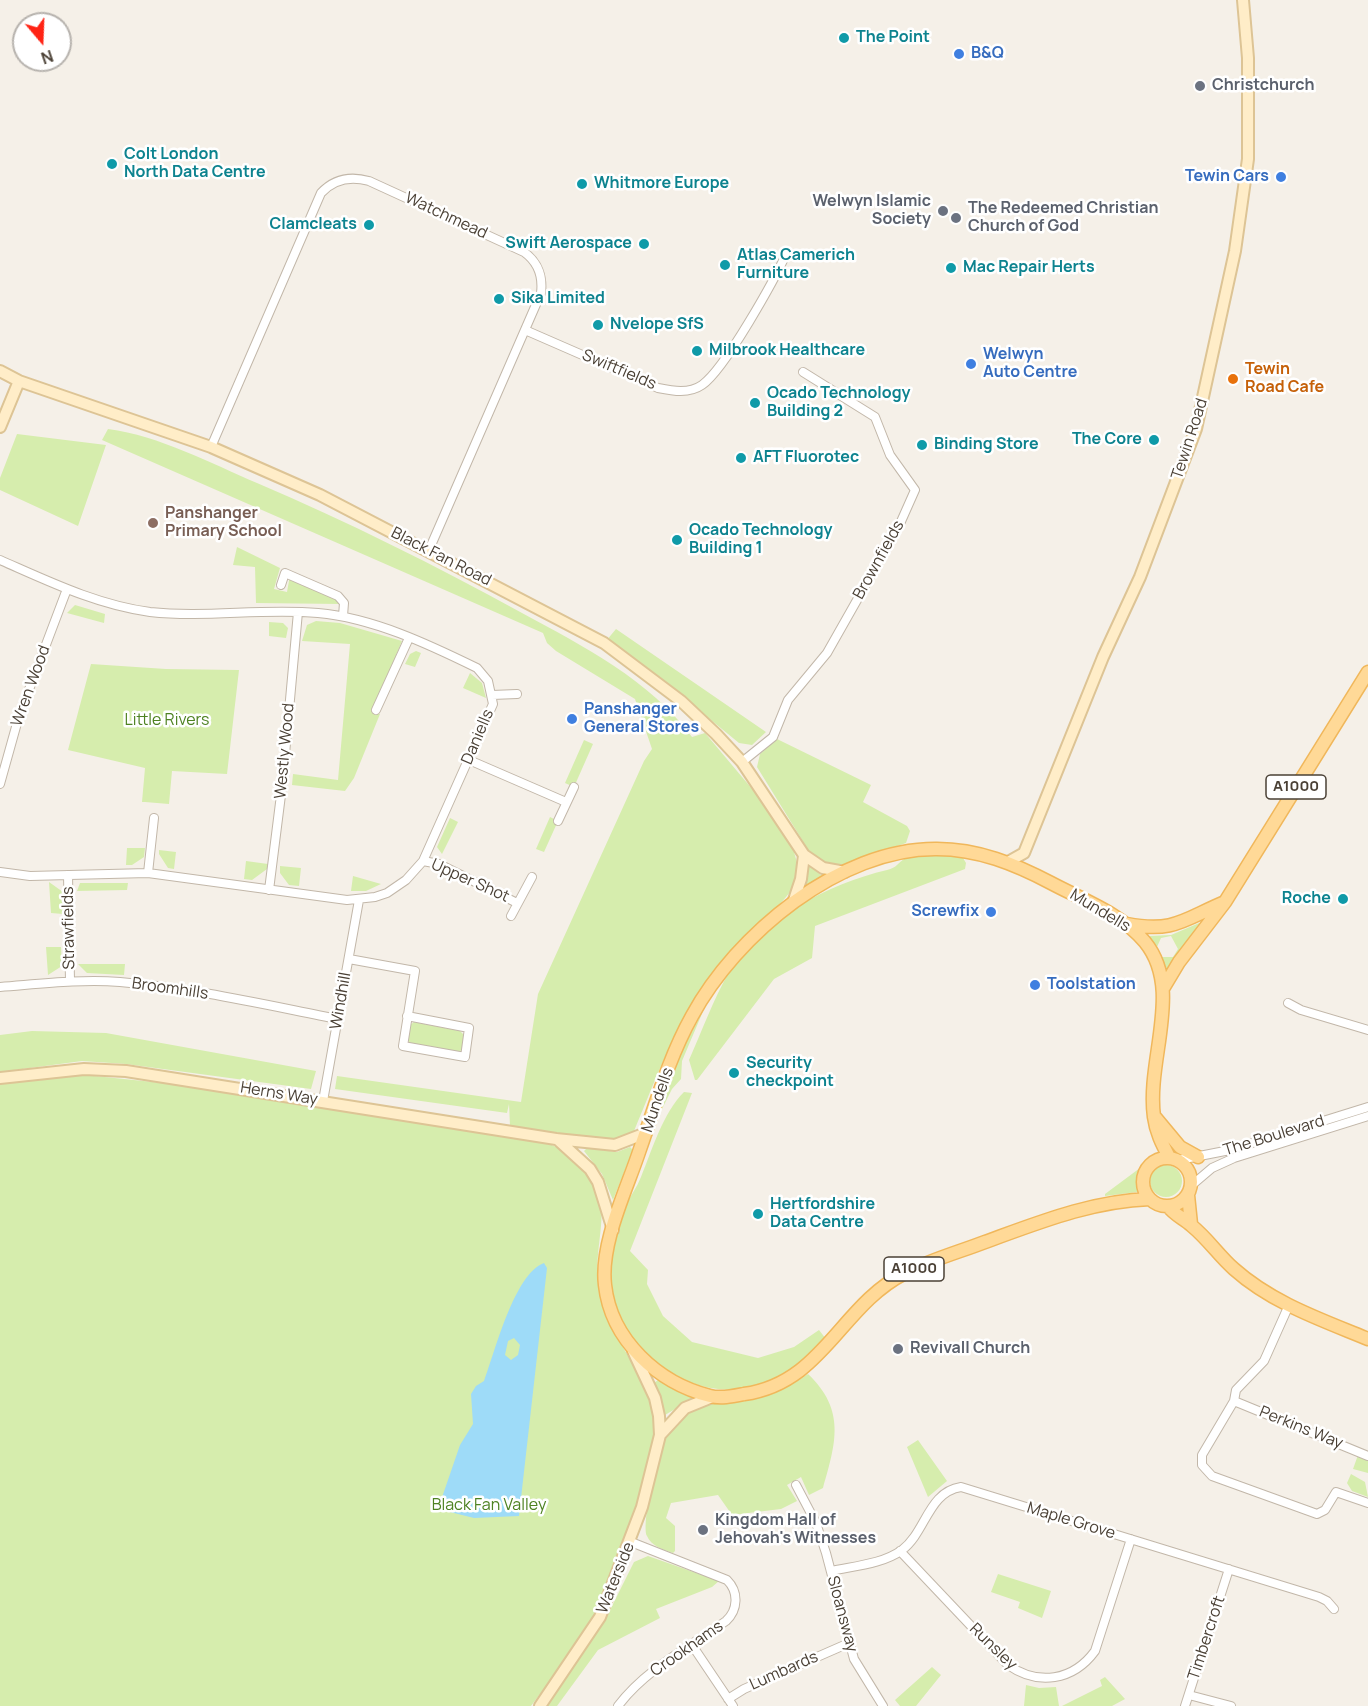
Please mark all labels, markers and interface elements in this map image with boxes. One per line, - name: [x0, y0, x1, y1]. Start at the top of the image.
- north arrow: [12, 12, 72, 72]
- place label: The Point: [856, 28, 930, 48]
- marker: The Point: [837, 31, 851, 45]
- place label: B&Q: [971, 44, 1004, 64]
- text: N: [38, 45, 56, 69]
- marker: B&Q: [952, 47, 966, 61]
- place label: Christchurch: [1212, 76, 1315, 96]
- marker: Christchurch: [1193, 79, 1207, 93]
- place label: Colt London North Data Centre: [124, 145, 266, 183]
- marker: Colt London North Data Centre: [105, 157, 119, 171]
- place label: Tewin Cars: [1185, 167, 1269, 187]
- marker: Tewin Cars: [1274, 170, 1288, 184]
- place label: Whitmore Europe: [594, 174, 729, 194]
- marker: Whitmore Europe: [575, 177, 589, 191]
- street label: Watchmead: [402, 189, 490, 243]
- place label: Welwyn Islamic Society: [812, 192, 931, 230]
- place label: The Redeemed Christian Church of God: [968, 199, 1159, 237]
- marker: Welwyn Islamic Society: [936, 204, 950, 218]
- marker: The Redeemed Christian Church of God: [949, 211, 963, 225]
- place label: Clamcleats: [269, 215, 357, 235]
- marker: Clamcleats: [362, 218, 376, 232]
- place label: Swift Aerospace: [505, 234, 632, 254]
- marker: Swift Aerospace: [637, 237, 651, 251]
- place label: Atlas Camerich Furniture: [737, 246, 855, 284]
- marker: Atlas Camerich Furniture: [718, 258, 732, 272]
- place label: Mac Repair Herts: [963, 258, 1095, 278]
- marker: Mac Repair Herts: [944, 261, 958, 275]
- place label: Sika Limited: [511, 289, 605, 309]
- marker: Sika Limited: [492, 292, 506, 306]
- place label: Nvelope SfS: [610, 315, 704, 335]
- marker: Nvelope SfS: [591, 318, 605, 332]
- place label: Milbrook Healthcare: [709, 341, 865, 361]
- marker: Milbrook Healthcare: [690, 344, 704, 358]
- place label: Welwyn Auto Centre: [983, 345, 1077, 383]
- street label: Swiftfields: [579, 346, 659, 394]
- marker: Welwyn Auto Centre: [964, 357, 978, 371]
- place label: Tewin Road Cafe: [1245, 360, 1324, 398]
- marker: Tewin Road Cafe: [1226, 372, 1240, 386]
- place label: Ocado Technology Building 2: [767, 384, 910, 422]
- marker: Ocado Technology Building 2: [748, 396, 762, 410]
- street label: Tewin Road: [1168, 396, 1212, 482]
- place label: The Core: [1072, 430, 1142, 450]
- marker: The Core: [1147, 433, 1161, 447]
- place label: Binding Store: [934, 435, 1039, 455]
- marker: Binding Store: [915, 438, 929, 452]
- place label: AFT Fluorotec: [753, 448, 859, 468]
- marker: AFT Fluorotec: [734, 451, 748, 465]
- place label: Panshanger Primary School: [165, 504, 282, 542]
- marker: Panshanger Primary School: [146, 516, 160, 530]
- street label: Brownfields: [850, 517, 908, 603]
- place label: Ocado Technology Building 1: [689, 521, 832, 559]
- street label: Black Fan Road: [388, 524, 494, 590]
- marker: Ocado Technology Building 1: [670, 533, 684, 547]
- street label: Wren Wood: [7, 643, 55, 729]
- place label: Panshanger General Stores: [584, 700, 699, 738]
- street label: Westly Wood: [271, 702, 299, 800]
- street label: Daniells: [458, 707, 498, 767]
- park label: Little Rivers: [125, 711, 209, 731]
- marker: Panshanger General Stores: [565, 712, 579, 726]
- road number: A1000: [1266, 775, 1326, 799]
- street label: Upper Shot: [428, 855, 512, 907]
- street label: Mundells: [1066, 885, 1134, 937]
- street label: Strawfields: [59, 886, 79, 970]
- place label: Roche: [1282, 889, 1331, 909]
- marker: Roche: [1336, 892, 1350, 906]
- place label: Screwfix: [911, 902, 979, 922]
- marker: Screwfix: [984, 905, 998, 919]
- street label: Windhill: [327, 971, 355, 1031]
- street label: Broomhills: [131, 974, 209, 1004]
- place label: Toolstation: [1047, 975, 1136, 995]
- marker: Toolstation: [1028, 978, 1042, 992]
- place label: Security checkpoint: [746, 1054, 834, 1092]
- street label: Mundells: [638, 1065, 678, 1135]
- marker: Security checkpoint: [727, 1066, 741, 1080]
- street label: Herns Way: [239, 1078, 319, 1110]
- street label: The Boulevard: [1221, 1112, 1327, 1160]
- place label: Hertfordshire Data Centre: [770, 1195, 875, 1233]
- marker: Hertfordshire Data Centre: [751, 1207, 765, 1221]
- road number: A1000: [884, 1257, 944, 1281]
- place label: Revivall Church: [910, 1339, 1030, 1359]
- marker: Revivall Church: [891, 1342, 905, 1356]
- street label: Perkins Way: [1256, 1403, 1346, 1453]
- park label: Black Fan Valley: [432, 1496, 546, 1516]
- street label: Maple Grove: [1025, 1498, 1117, 1544]
- place label: Kingdom Hall of Jehovah's Witnesses: [715, 1511, 876, 1549]
- marker: Kingdom Hall of Jehovah's Witnesses: [696, 1523, 710, 1537]
- street label: Waterside: [593, 1540, 639, 1616]
- street label: Sloansway: [823, 1574, 861, 1654]
- street label: Timbercroft: [1184, 1594, 1230, 1682]
- street label: Crookhams: [647, 1617, 727, 1681]
- street label: Runsley: [965, 1620, 1021, 1674]
- street label: Lumbards: [747, 1647, 821, 1695]

